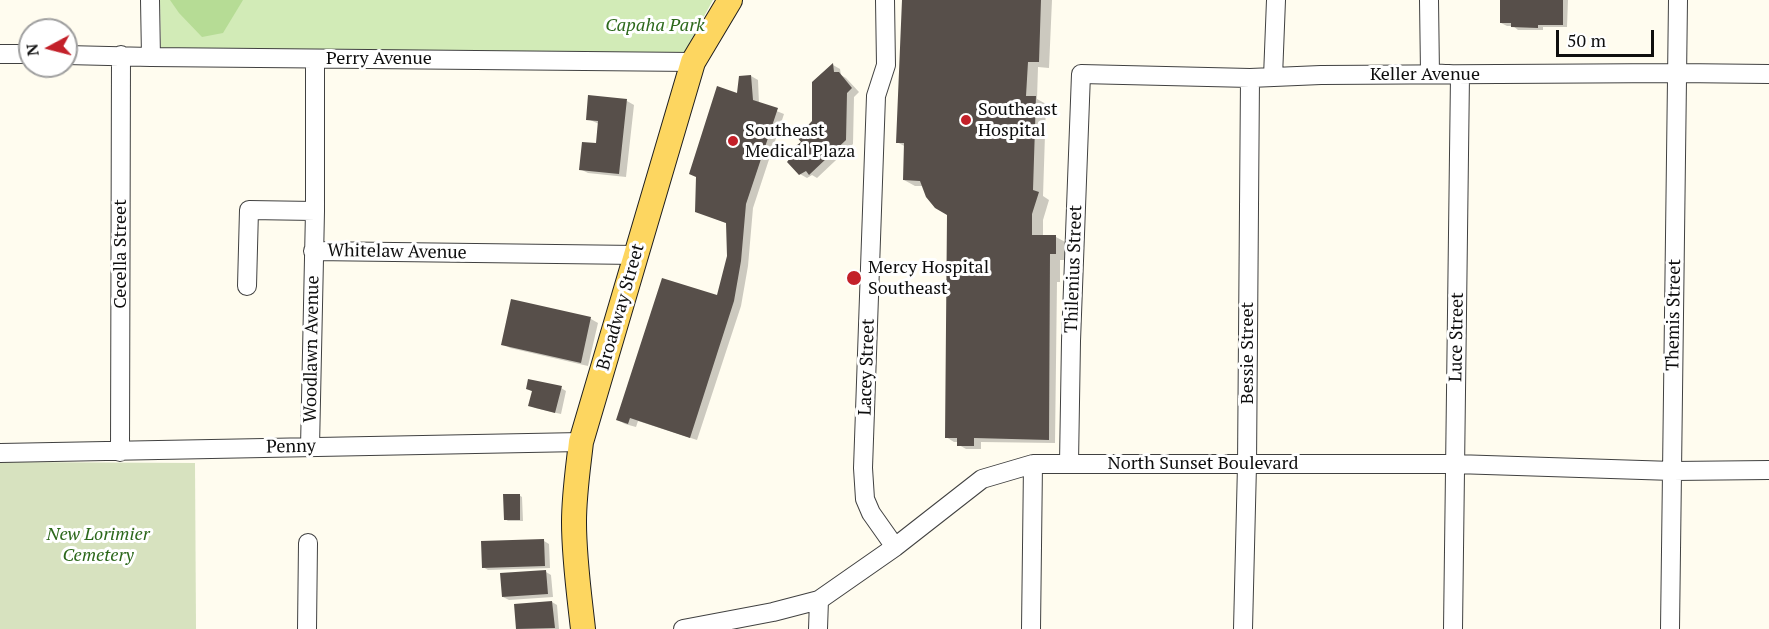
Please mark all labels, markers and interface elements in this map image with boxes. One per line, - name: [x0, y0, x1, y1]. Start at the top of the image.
- park label: Capaha Park: [605, 15, 705, 37]
- north arrow: [18, 18, 78, 78]
- scale bar: [1559, 18, 1656, 56]
- text: 50 m: [1567, 28, 1606, 52]
- text: N: [20, 43, 44, 57]
- street label: Perry Avenue: [326, 48, 432, 70]
- street label: Keller Avenue: [1370, 64, 1480, 86]
- place label: Southeast Hospital: [978, 99, 1058, 142]
- marker: Southeast Hospital: [959, 113, 973, 127]
- place label: Southeast Medical Plaza: [745, 120, 855, 162]
- marker: Southeast Medical Plaza: [726, 134, 740, 148]
- street label: Cecella Street: [110, 199, 132, 309]
- street label: Thilenius Street: [1061, 205, 1087, 333]
- street label: Whitelaw Avenue: [327, 240, 467, 264]
- street label: Broadway Street: [593, 241, 649, 373]
- place label: Mercy Hospital Southeast: [868, 257, 989, 300]
- street label: Themis Street: [1662, 259, 1686, 371]
- marker: Mercy Hospital Southeast: [845, 269, 863, 287]
- street label: Woodlawn Avenue: [300, 275, 324, 423]
- street label: Luce Street: [1445, 292, 1469, 382]
- street label: Bessie Street: [1237, 302, 1259, 404]
- street label: Lacey Street: [855, 318, 879, 416]
- street label: Penny: [266, 436, 316, 458]
- street label: North Sunset Boulevard: [1108, 453, 1298, 475]
- park label: New Lorimier Cemetery: [46, 524, 150, 566]

